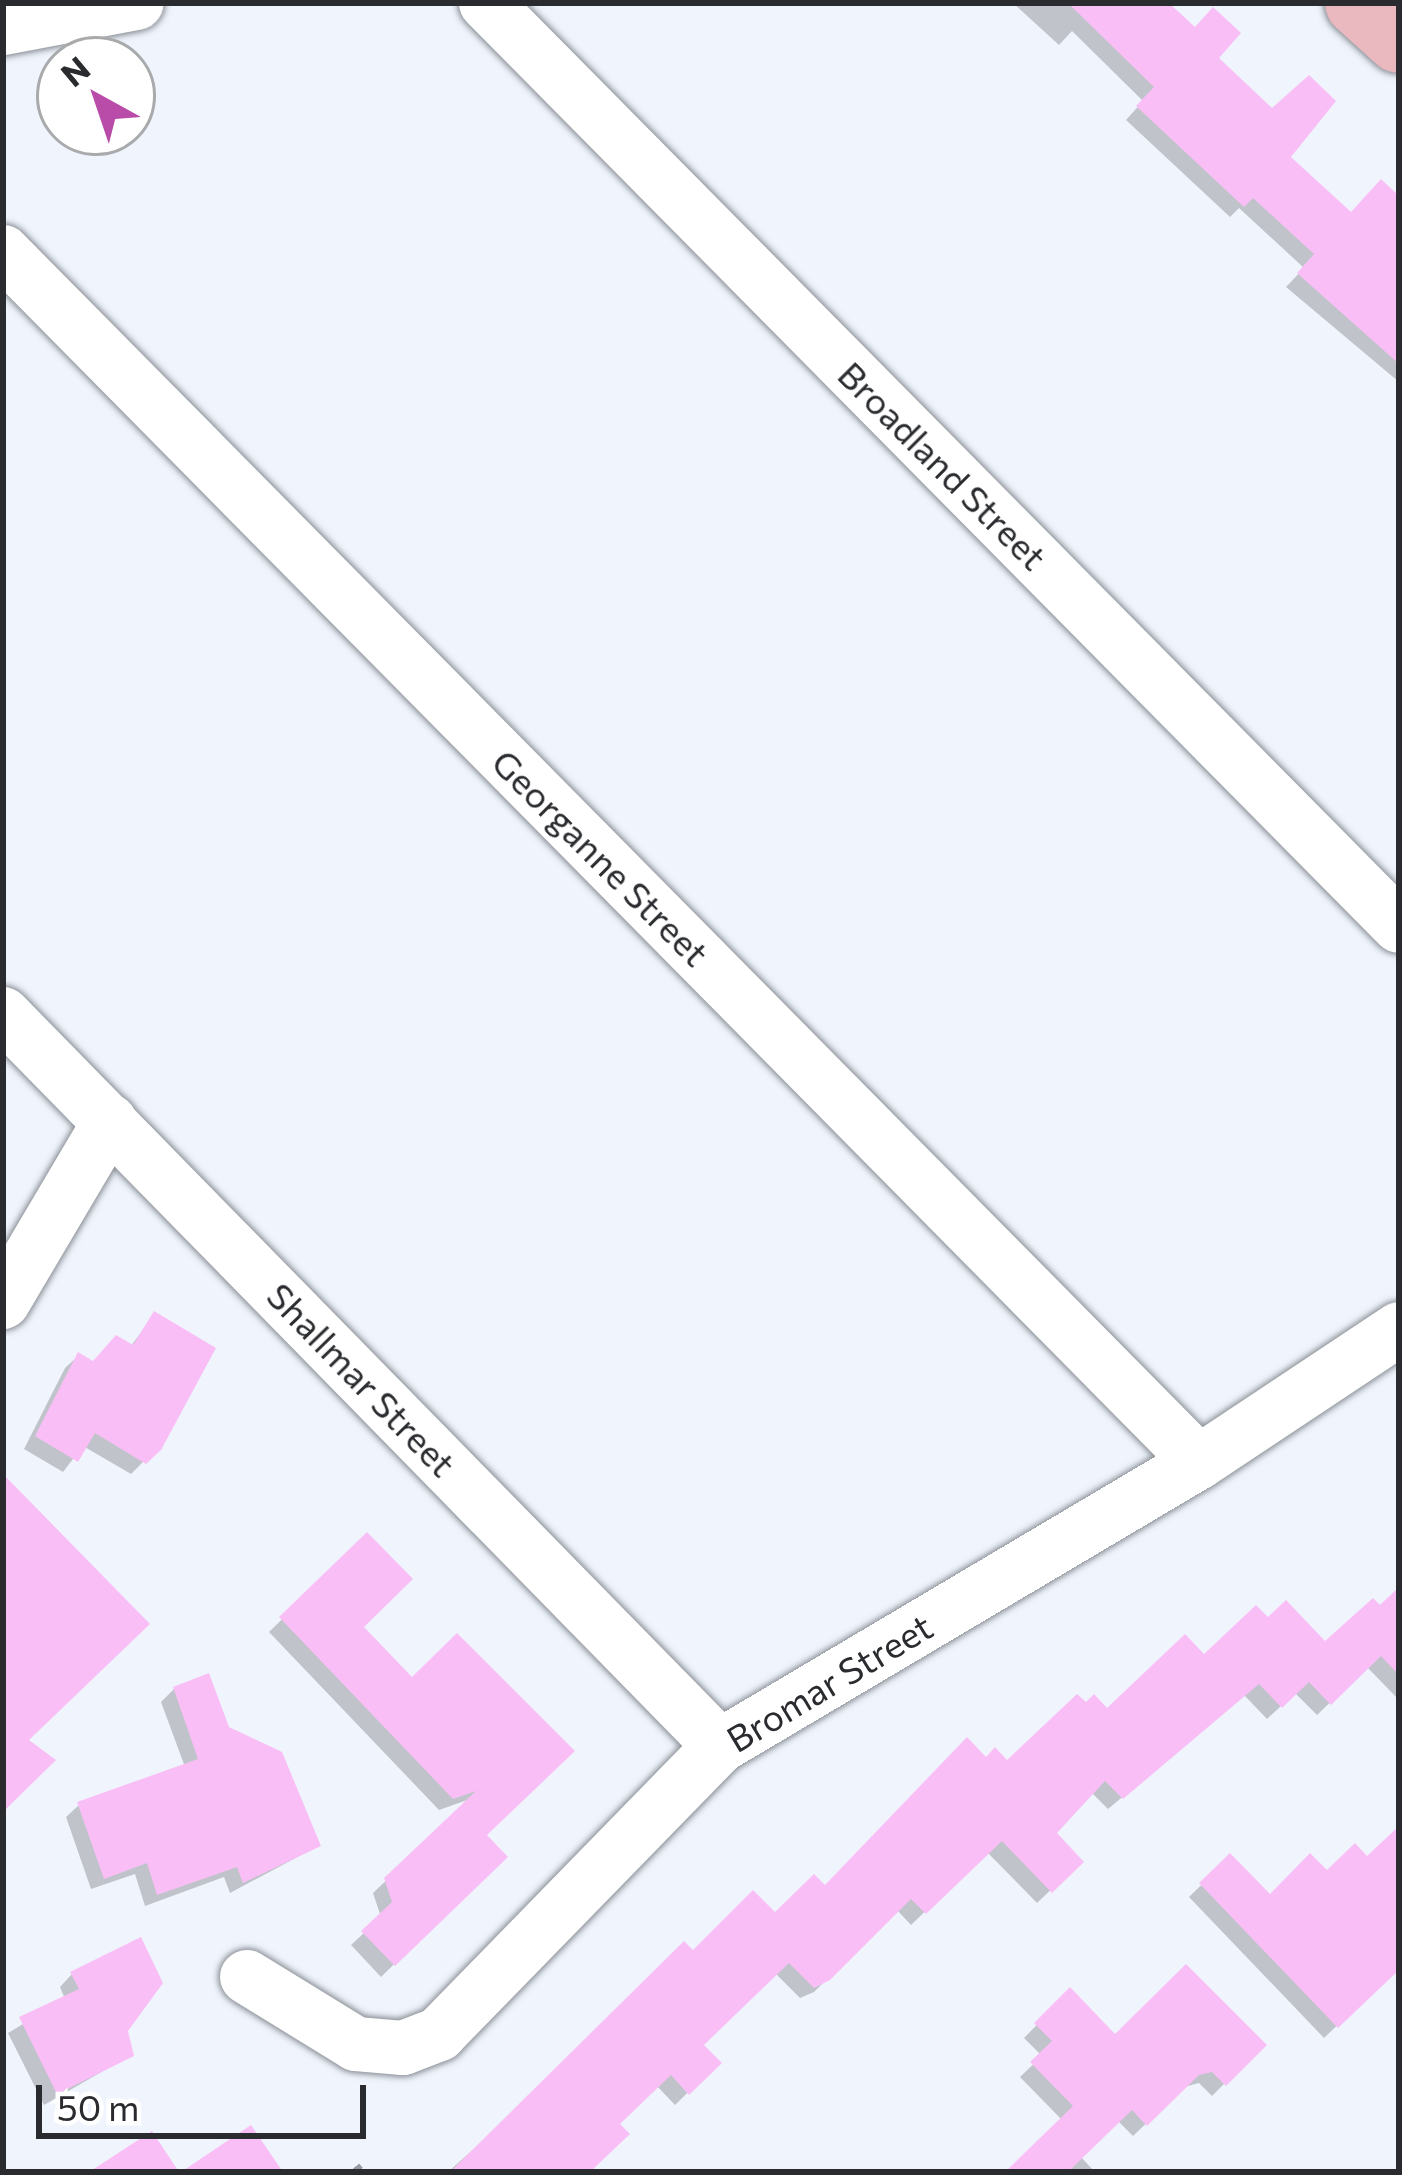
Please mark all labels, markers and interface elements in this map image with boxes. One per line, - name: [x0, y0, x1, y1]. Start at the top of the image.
- north arrow: [36, 36, 156, 156]
- text: N: [52, 47, 97, 94]
- street label: Broadland Street: [830, 352, 1056, 578]
- street label: Georganne Street: [484, 740, 718, 974]
- street label: Shallmar Street: [259, 1273, 465, 1485]
- street label: Bromar Street: [719, 1604, 939, 1760]
- scale bar: [42, 2061, 372, 2135]
- text: 50 m: [57, 2084, 139, 2128]

